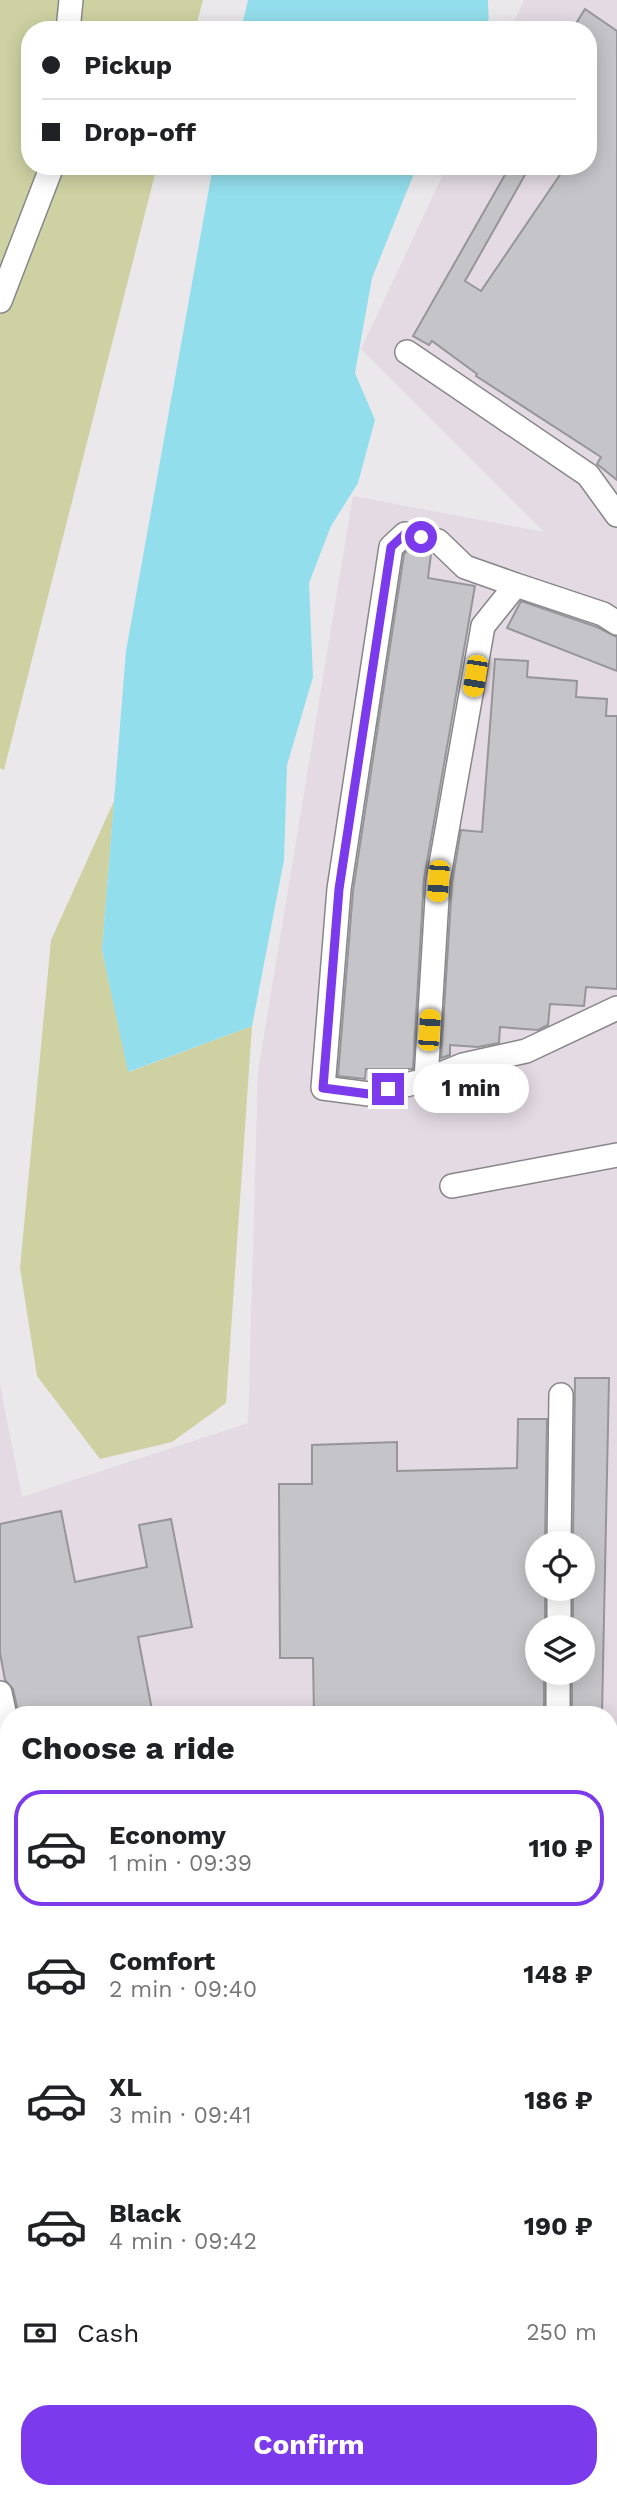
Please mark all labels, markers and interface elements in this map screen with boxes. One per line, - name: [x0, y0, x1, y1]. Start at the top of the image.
- text: Pickup: [84, 50, 172, 80]
- text: Drop-off: [84, 117, 196, 147]
- route start: [405, 521, 437, 553]
- car: [462, 654, 489, 698]
- car: [427, 859, 450, 903]
- car: [418, 1008, 441, 1052]
- callout: 1 min: [412, 1064, 528, 1114]
- route end: [372, 1073, 404, 1105]
- text: 1 min: [441, 1075, 501, 1102]
- map controls: [525, 1531, 595, 1685]
- button: locate: [525, 1531, 595, 1601]
- button: layers: [525, 1615, 595, 1685]
- text: Choose a ride: [21, 1729, 235, 1767]
- icon: car: [25, 1817, 88, 1880]
- text: Economy: [109, 1820, 226, 1850]
- text: 110 ₽: [529, 1833, 593, 1863]
- text: 1 min · 09:39: [109, 1850, 252, 1877]
- icon: car: [25, 1943, 88, 2006]
- text: Comfort: [109, 1946, 215, 1976]
- text: 148 ₽: [523, 1959, 593, 1989]
- text: 2 min · 09:40: [109, 1976, 257, 2003]
- icon: car: [25, 2069, 88, 2132]
- text: XL: [109, 2072, 142, 2102]
- text: 186 ₽: [524, 2085, 593, 2115]
- text: 3 min · 09:41: [109, 2102, 251, 2129]
- icon: car: [25, 2195, 88, 2258]
- text: Black: [109, 2198, 181, 2228]
- text: 190 ₽: [524, 2211, 593, 2241]
- text: 4 min · 09:42: [109, 2228, 257, 2255]
- icon: cash: [21, 2314, 59, 2352]
- text: Cash: [77, 2318, 139, 2348]
- text: 250 m: [526, 2319, 597, 2346]
- button: Confirm: [21, 2405, 597, 2485]

